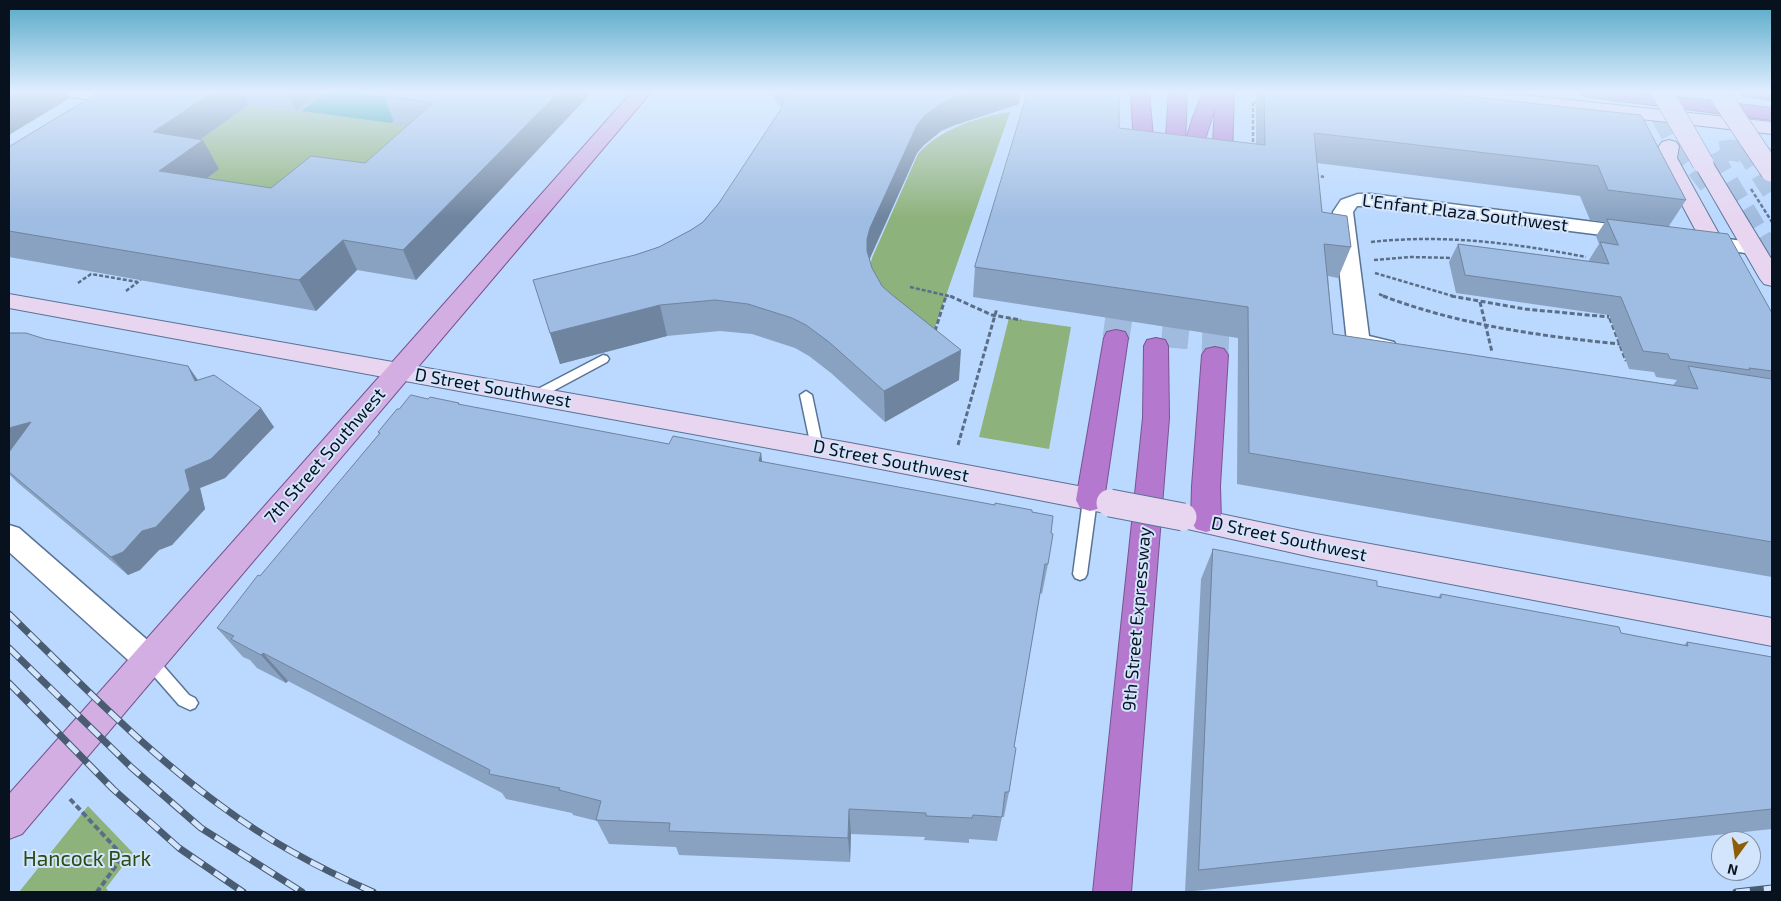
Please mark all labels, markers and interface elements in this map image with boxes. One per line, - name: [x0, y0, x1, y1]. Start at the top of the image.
- street label: L'Enfant Plaza Southwest: [1361, 190, 1569, 236]
- street label: D Street Southwest: [413, 364, 573, 412]
- street label: 7th Street Southwest: [260, 384, 390, 528]
- street label: D Street Southwest: [811, 435, 971, 487]
- street label: D Street Southwest: [1209, 512, 1369, 566]
- street label: 9th Street Expressway: [1118, 526, 1156, 712]
- north arrow: [1711, 831, 1761, 881]
- park label: Hancock Park: [23, 846, 151, 872]
- text: N: [1726, 861, 1739, 880]

